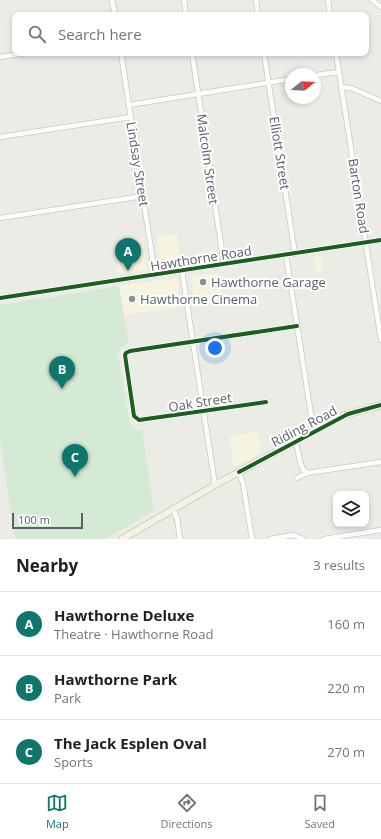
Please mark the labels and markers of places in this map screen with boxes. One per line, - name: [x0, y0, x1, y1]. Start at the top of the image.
- pin: A: [115, 238, 141, 271]
- place label: Hawthorne Garage: [211, 273, 326, 291]
- marker: Hawthorne Garage: [198, 277, 208, 287]
- place label: Hawthorne Cinema: [140, 290, 257, 308]
- marker: Hawthorne Cinema: [127, 294, 137, 304]
- pin: B: [49, 356, 75, 389]
- pin: C: [62, 444, 88, 477]

